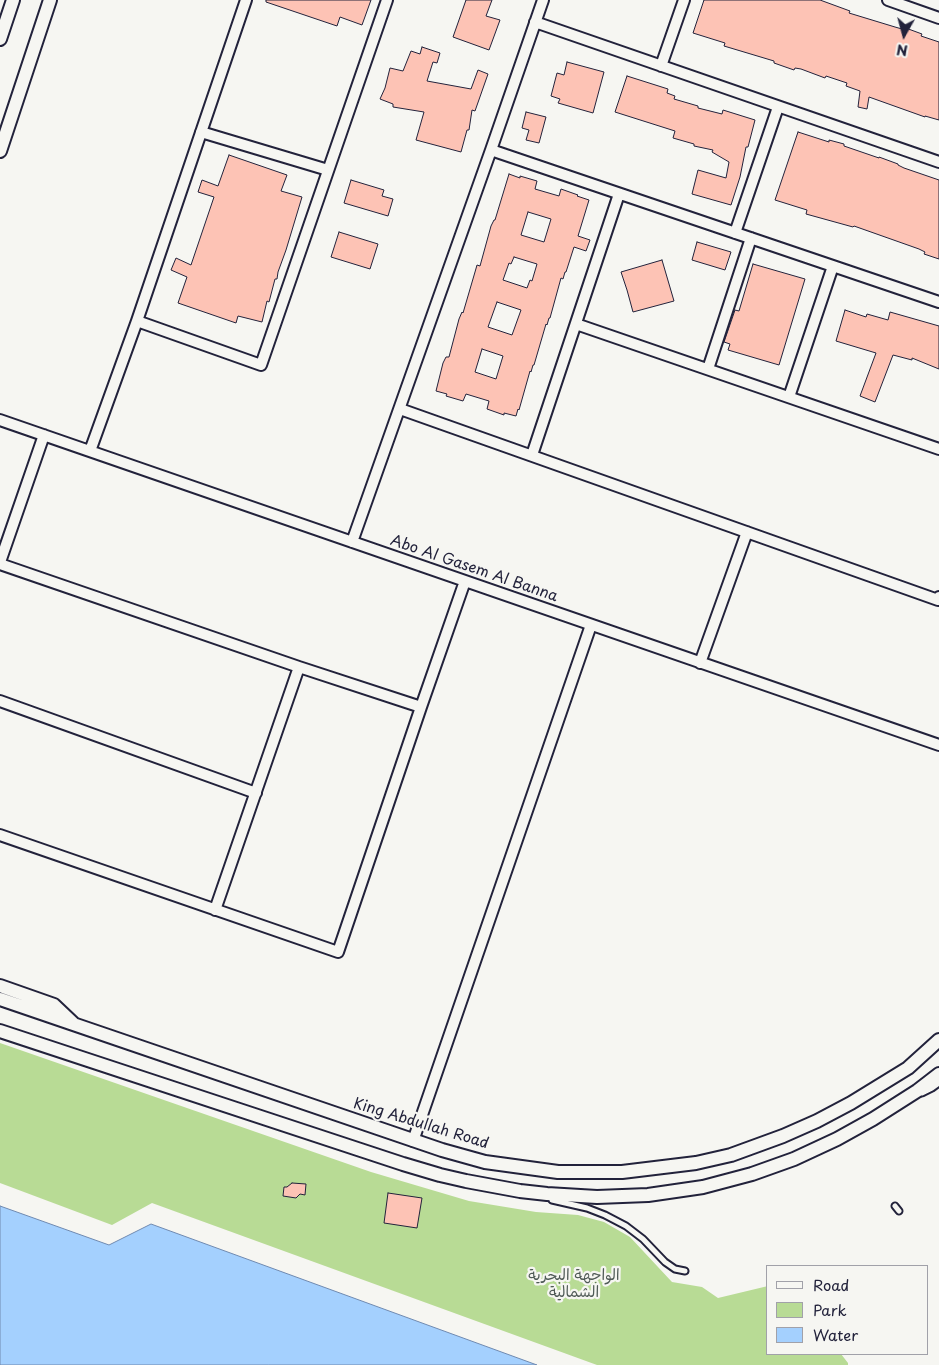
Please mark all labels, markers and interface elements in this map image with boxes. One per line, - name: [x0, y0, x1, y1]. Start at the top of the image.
- north arrow: [879, 10, 929, 60]
- text: N: [895, 39, 909, 61]
- street label: Abo Al Gasem Al Banna: [388, 532, 560, 606]
- street label: King Abdullah Road: [351, 1095, 491, 1153]
- legend: [766, 1265, 929, 1355]
- park label: الواجهة البحرية الشمالية: [528, 1267, 620, 1302]
- text: Road: [813, 1273, 849, 1296]
- text: Park: [813, 1298, 847, 1321]
- text: Water: [813, 1323, 858, 1346]

